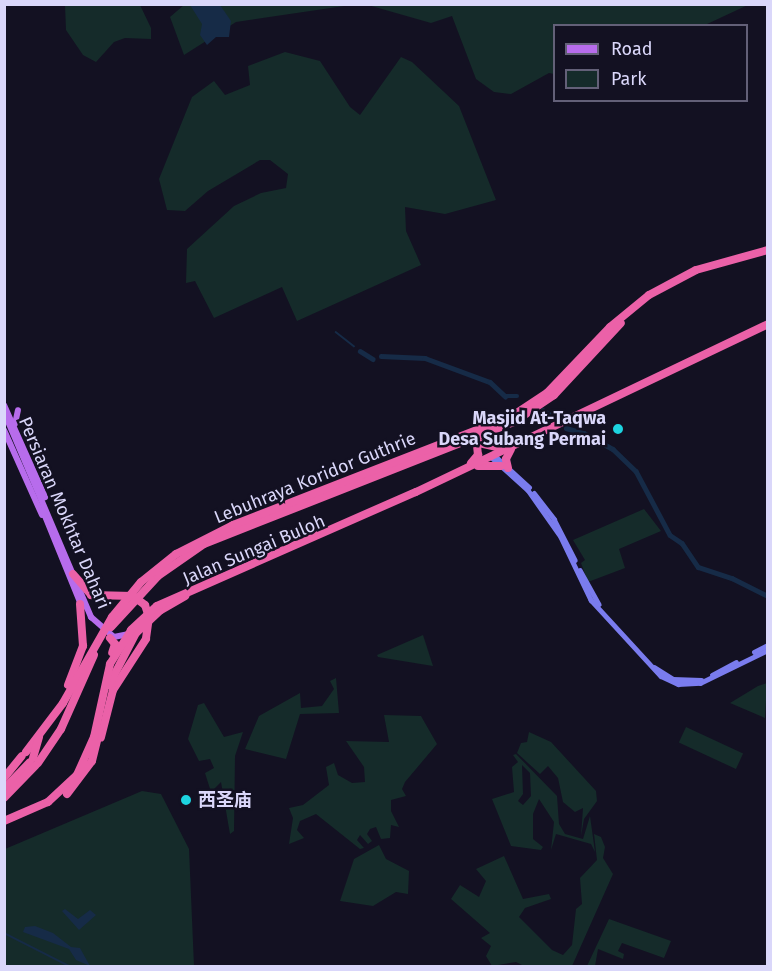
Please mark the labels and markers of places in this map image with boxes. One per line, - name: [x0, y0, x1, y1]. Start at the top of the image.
- place label: Masjid At-Taqwa Desa Subang Permai: [439, 408, 606, 450]
- marker: Masjid At-Taqwa Desa Subang Permai: [611, 422, 625, 436]
- place label: 西圣庙: [198, 789, 252, 811]
- marker: 西圣庙: [179, 793, 193, 807]

